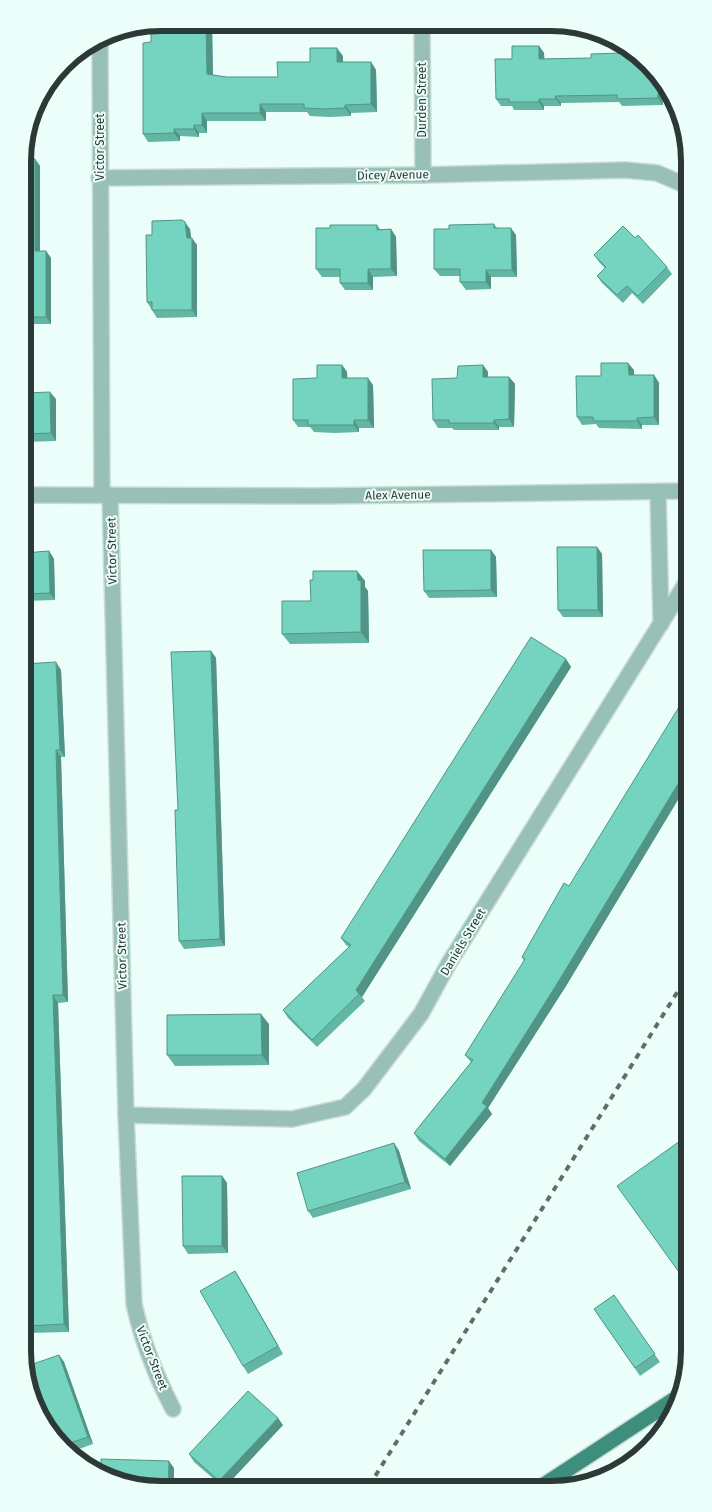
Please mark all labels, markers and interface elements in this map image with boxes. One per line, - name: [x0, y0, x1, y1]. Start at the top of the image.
- street label: Durden Street: [415, 62, 429, 138]
- street label: Victor Street: [93, 113, 107, 181]
- street label: Dicey Avenue: [357, 167, 429, 183]
- street label: Alex Avenue: [365, 487, 431, 503]
- street label: Victor Street: [104, 517, 120, 585]
- street label: Daniels Street: [437, 905, 489, 978]
- street label: Victor Street: [114, 922, 130, 990]
- street label: Victor Street: [133, 1324, 171, 1393]

